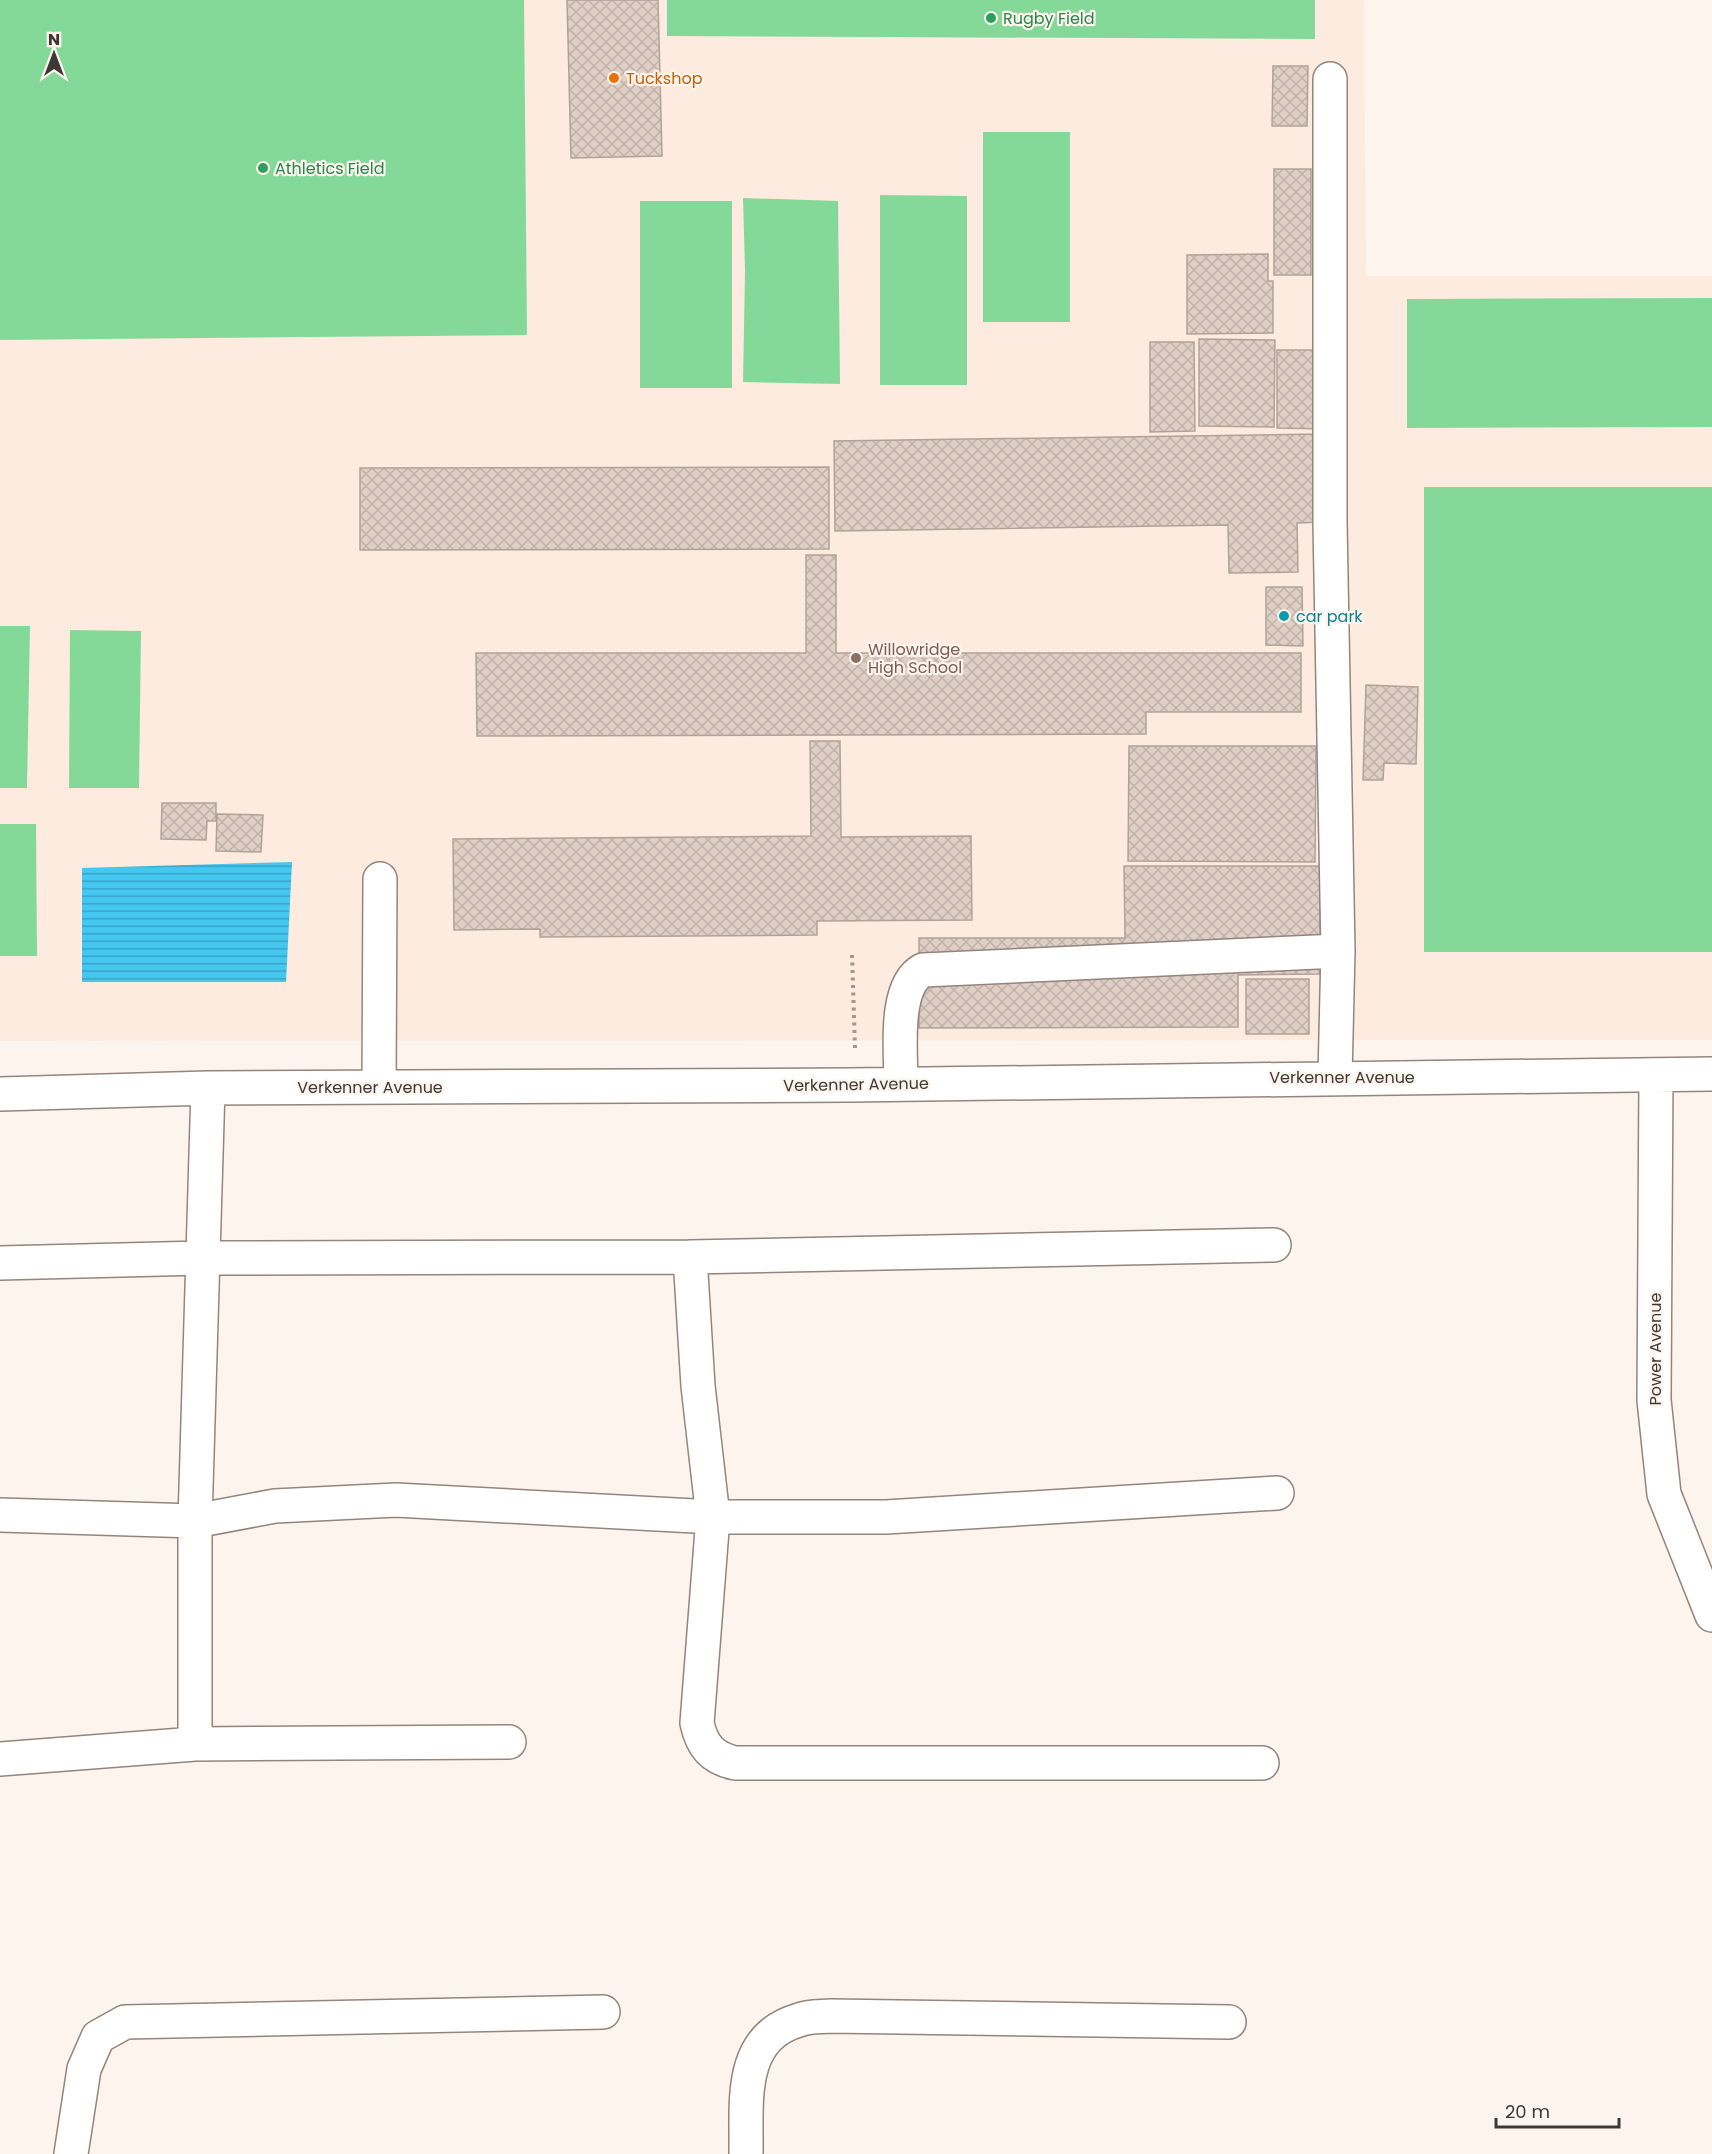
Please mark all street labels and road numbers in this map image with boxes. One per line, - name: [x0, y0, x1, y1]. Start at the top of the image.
- street label: Verkenner Avenue: [1269, 1066, 1415, 1089]
- street label: Verkenner Avenue: [783, 1072, 929, 1097]
- street label: Verkenner Avenue: [297, 1076, 443, 1099]
- street label: Power Avenue: [1644, 1292, 1667, 1405]

